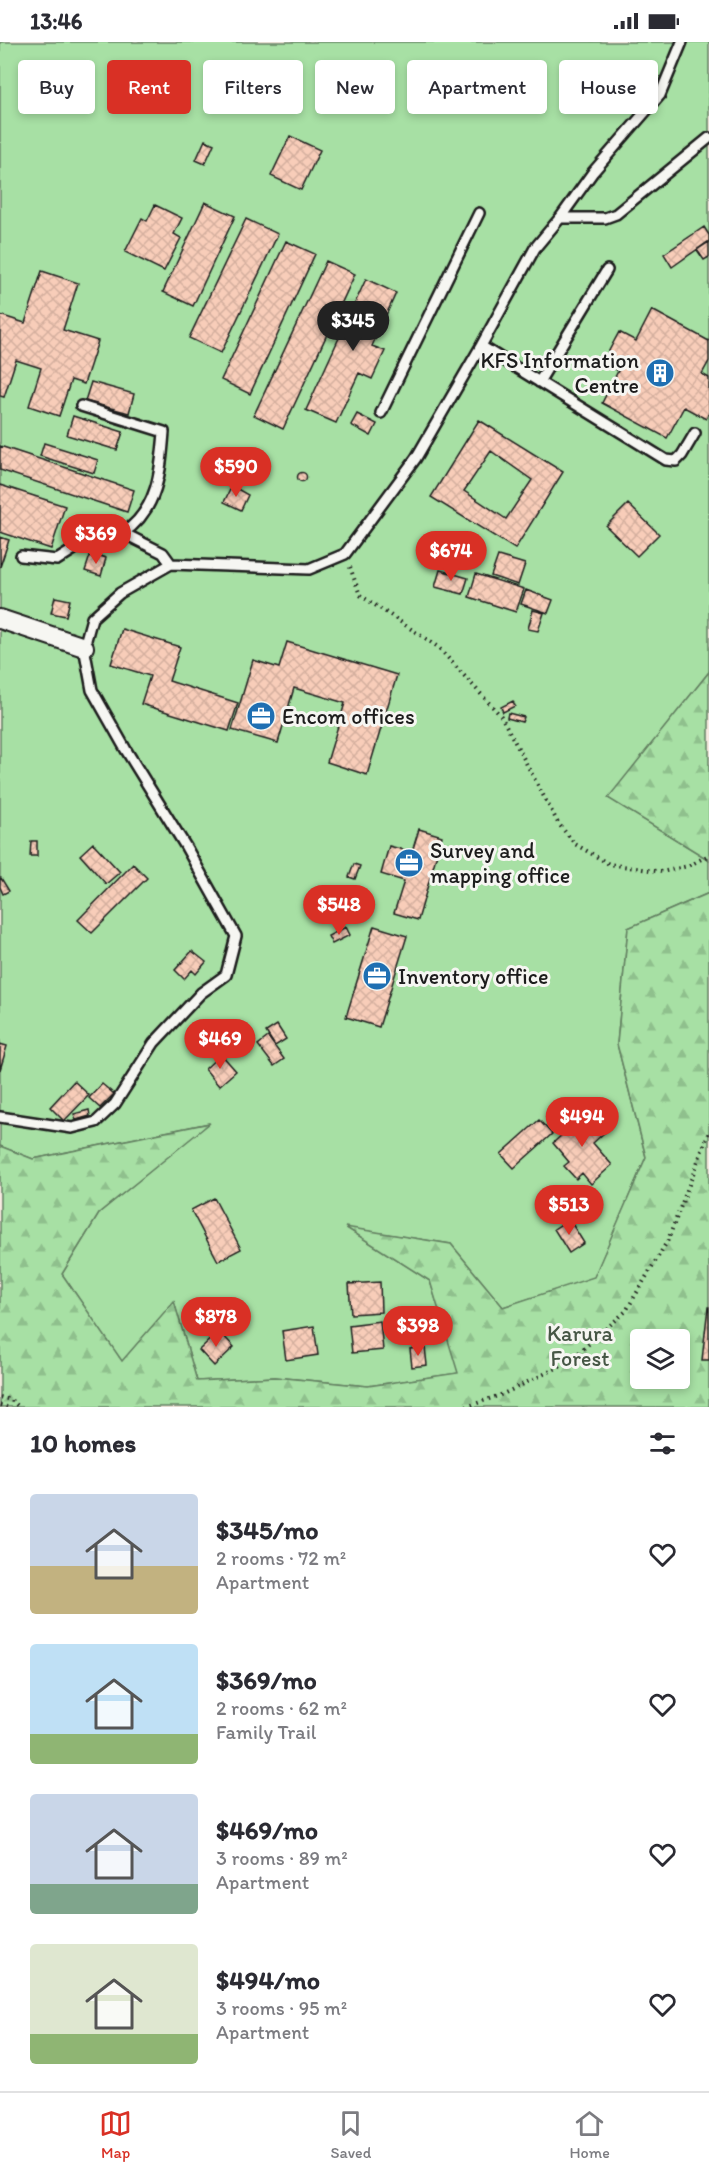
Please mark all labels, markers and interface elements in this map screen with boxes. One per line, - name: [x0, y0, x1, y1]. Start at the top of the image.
- text: 13:46: [30, 8, 82, 35]
- chip: Buy: [18, 60, 95, 114]
- chip: Rent: [107, 60, 191, 114]
- chip: Filters: [203, 60, 303, 114]
- chip: New: [315, 60, 395, 114]
- chip: Apartment: [407, 60, 547, 114]
- chip: House: [559, 60, 658, 114]
- pin: $345: [317, 301, 389, 352]
- text: $345: [331, 308, 375, 332]
- place label: KFS Information Centre: [480, 347, 640, 399]
- building icon: KFS Information Centre: [644, 357, 676, 389]
- pin: $590: [200, 447, 272, 498]
- text: $590: [214, 454, 258, 478]
- pin: $369: [60, 514, 132, 565]
- text: $369: [75, 521, 117, 545]
- pin: $674: [415, 531, 487, 582]
- text: $674: [430, 538, 472, 562]
- office icon: Encom offices: [245, 700, 277, 732]
- place label: Encom offices: [282, 703, 415, 730]
- place label: Survey and mapping office: [430, 837, 570, 889]
- office icon: Survey and mapping office: [393, 847, 425, 879]
- pin: $548: [303, 885, 375, 936]
- text: $548: [317, 892, 361, 916]
- office icon: Inventory office: [361, 960, 393, 992]
- place label: Inventory office: [398, 963, 549, 990]
- pin: $469: [184, 1019, 256, 1070]
- text: $469: [198, 1026, 242, 1050]
- pin: $494: [546, 1097, 618, 1148]
- text: $494: [560, 1104, 604, 1128]
- pin: $513: [533, 1185, 605, 1236]
- text: $513: [549, 1192, 589, 1216]
- pin: $878: [180, 1297, 252, 1348]
- text: $878: [195, 1304, 237, 1328]
- pin: $398: [382, 1306, 454, 1357]
- text: $398: [397, 1313, 439, 1337]
- park label: Karura Forest: [547, 1320, 614, 1372]
- map controls: [630, 1329, 690, 1389]
- button: layers: [630, 1329, 690, 1389]
- text: 10 homes: [30, 1427, 136, 1459]
- icon: filters: [646, 1427, 679, 1460]
- text: $345/mo: [216, 1514, 319, 1546]
- icon: home: [78, 1518, 150, 1590]
- icon: heart: [646, 1538, 679, 1571]
- text: 2 rooms · 72 m²: [216, 1546, 346, 1570]
- text: Apartment: [216, 1570, 309, 1594]
- text: $369/mo: [216, 1664, 317, 1696]
- icon: home: [78, 1668, 150, 1740]
- icon: heart: [646, 1688, 679, 1721]
- text: 2 rooms · 62 m²: [216, 1696, 347, 1720]
- text: Family Trail: [216, 1720, 316, 1744]
- text: $469/mo: [216, 1814, 318, 1846]
- icon: home: [78, 1818, 150, 1890]
- icon: heart: [646, 1838, 679, 1871]
- text: 3 rooms · 89 m²: [216, 1846, 348, 1870]
- text: Apartment: [216, 1870, 309, 1894]
- text: $494/mo: [216, 1964, 320, 1996]
- icon: home: [78, 1968, 150, 2040]
- icon: heart: [646, 1988, 679, 2021]
- text: 3 rooms · 95 m²: [216, 1996, 347, 2020]
- text: Apartment: [216, 2020, 309, 2044]
- tab: Map: [99, 2107, 132, 2162]
- tab: Saved: [330, 2107, 371, 2162]
- tab: Home: [570, 2107, 610, 2162]

